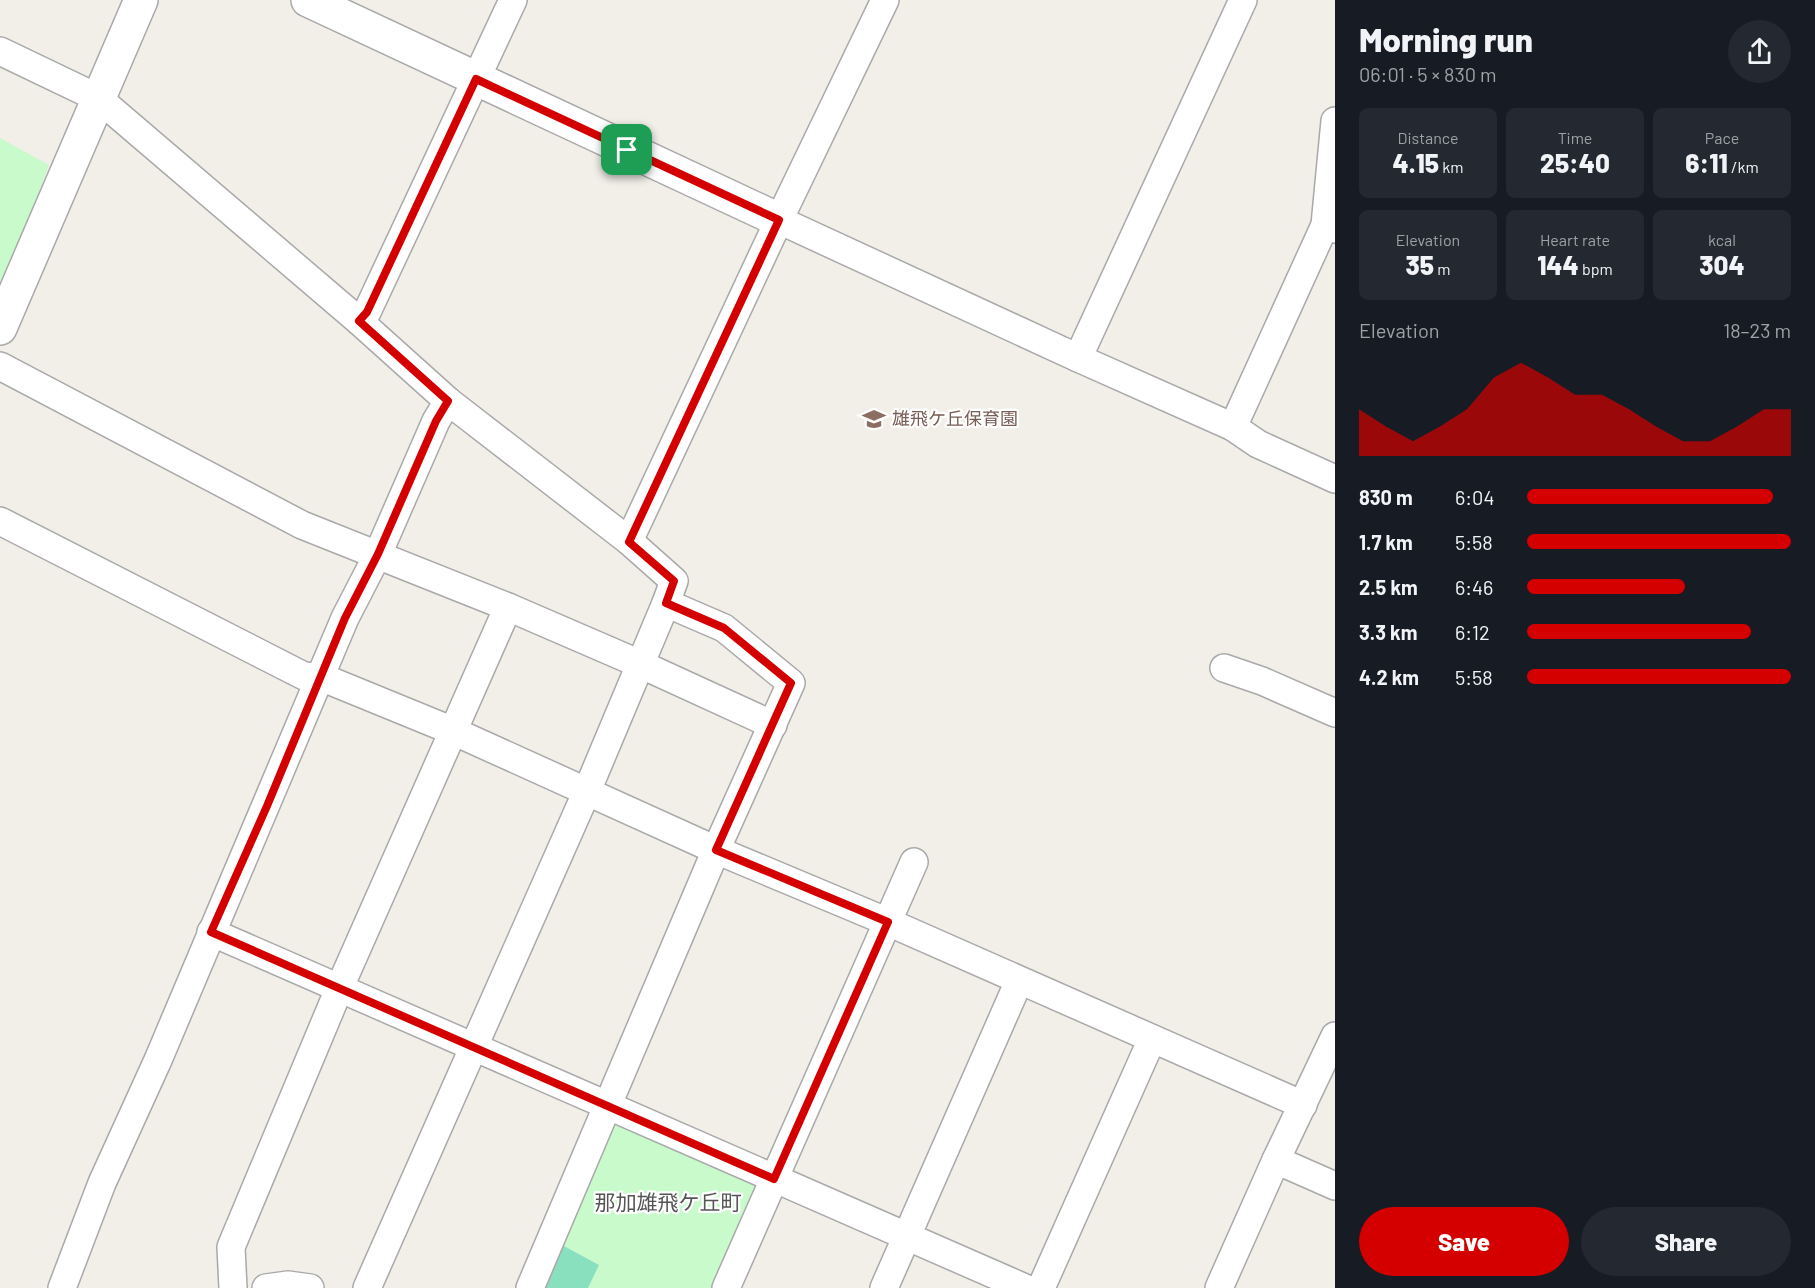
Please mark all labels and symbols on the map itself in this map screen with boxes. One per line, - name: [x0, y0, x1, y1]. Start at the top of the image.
- pin: [601, 124, 652, 175]
- school or university icon: 雄飛ケ丘保育園: [861, 406, 887, 432]
- place label: 雄飛ケ丘保育園: [892, 407, 1018, 429]
- district label: 那加雄飛ケ丘町: [595, 1189, 742, 1214]

